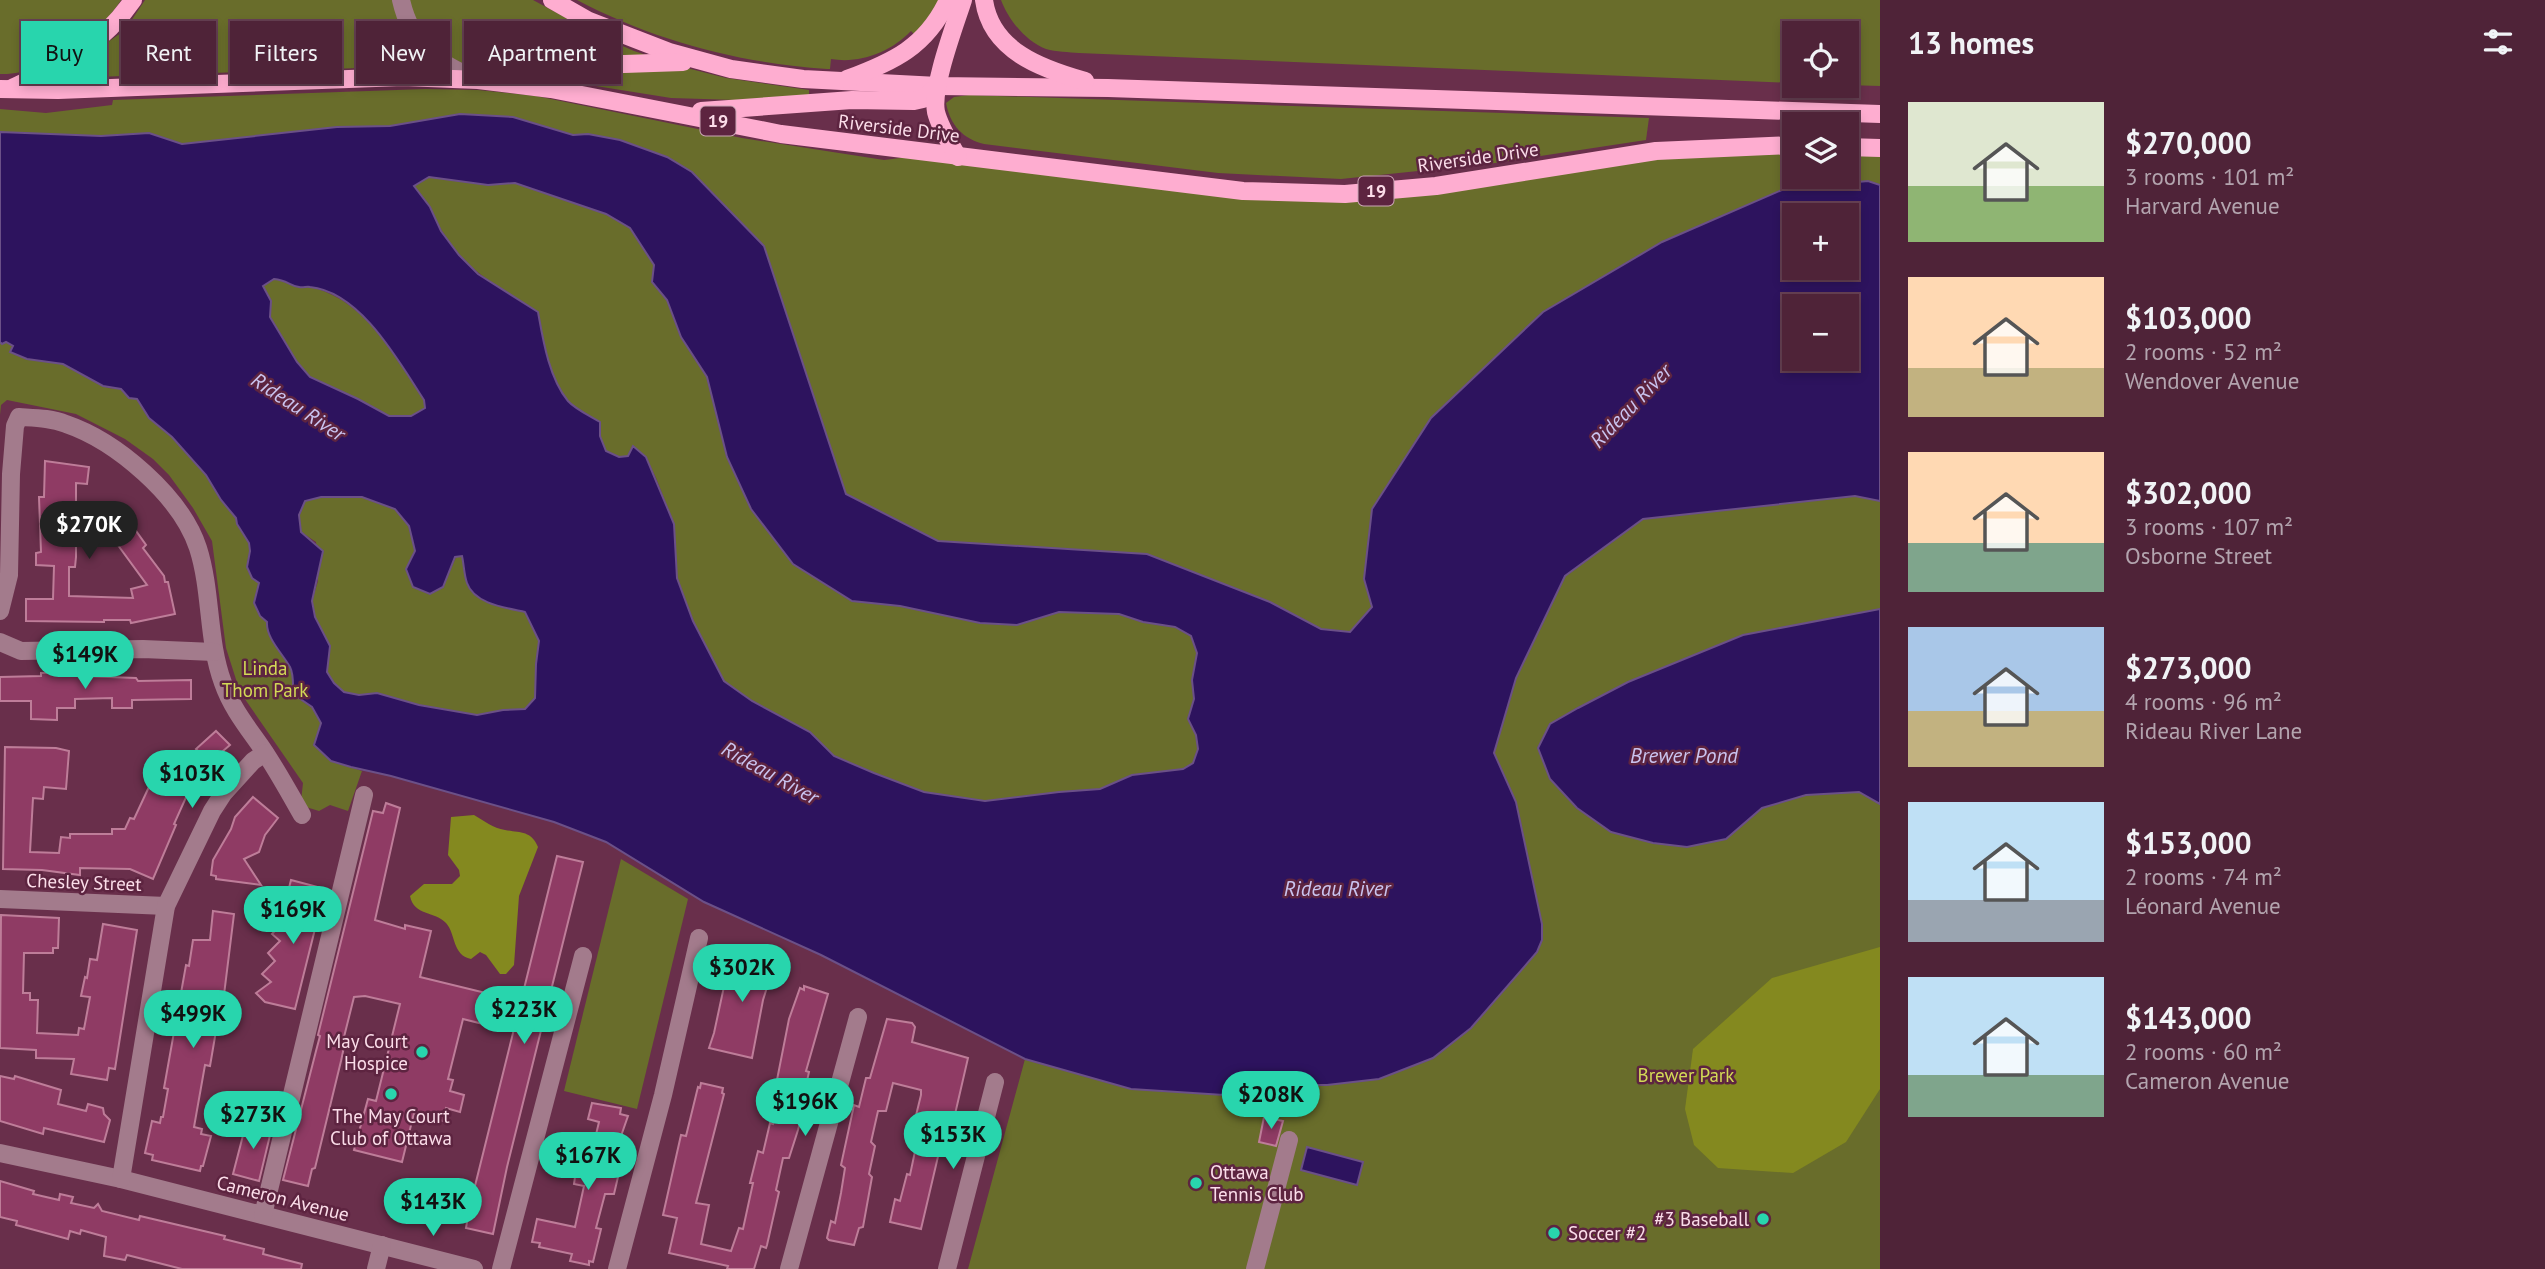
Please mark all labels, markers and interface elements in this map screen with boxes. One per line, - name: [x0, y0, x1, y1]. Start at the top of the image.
- chip: Buy: [21, 21, 107, 84]
- chip: Rent: [121, 21, 216, 84]
- chip: Filters: [230, 21, 342, 84]
- chip: New: [356, 21, 450, 84]
- chip: Apartment: [464, 21, 621, 84]
- map controls: [1782, 21, 1859, 371]
- button: locate: [1782, 21, 1859, 98]
- text: 13 homes: [1908, 23, 2034, 62]
- icon: filters: [2479, 23, 2517, 61]
- road number: 19: [700, 106, 736, 136]
- street label: Riverside Drive: [837, 109, 961, 147]
- button: layers: [1782, 112, 1859, 189]
- text: $270,000: [2125, 123, 2252, 162]
- icon: home: [1964, 130, 2048, 214]
- street label: Riverside Drive: [1416, 137, 1540, 177]
- text: 3 rooms · 101 m²: [2125, 162, 2294, 191]
- road number: 19: [1358, 176, 1394, 206]
- text: Harvard Avenue: [2125, 191, 2280, 220]
- button: +: [1782, 203, 1859, 280]
- button: −: [1782, 294, 1859, 371]
- text: $103,000: [2125, 298, 2252, 337]
- icon: home: [1964, 305, 2048, 389]
- text: 2 rooms · 52 m²: [2125, 337, 2282, 366]
- water label: Rideau River: [1584, 356, 1679, 453]
- water label: Rideau River: [246, 366, 352, 448]
- text: Wendover Avenue: [2125, 366, 2299, 395]
- text: $302,000: [2125, 473, 2252, 512]
- icon: home: [1964, 480, 2048, 564]
- pin: $270K: [40, 502, 138, 561]
- text: $270K: [56, 509, 122, 538]
- text: 3 rooms · 107 m²: [2125, 512, 2293, 541]
- text: Osborne Street: [2125, 541, 2272, 570]
- pin: $149K: [36, 632, 134, 691]
- text: $149K: [52, 639, 118, 668]
- text: $273,000: [2125, 648, 2252, 687]
- icon: home: [1964, 655, 2048, 739]
- park label: Linda Thom Park: [222, 656, 308, 702]
- text: 4 rooms · 96 m²: [2125, 687, 2282, 716]
- text: Rideau River Lane: [2125, 716, 2302, 745]
- water label: Rideau River: [717, 735, 825, 811]
- water label: Brewer Pond: [1630, 742, 1739, 769]
- pin: $103K: [143, 750, 241, 810]
- text: $103K: [159, 758, 225, 787]
- text: $153,000: [2125, 823, 2252, 862]
- icon: home: [1964, 830, 2048, 914]
- text: 2 rooms · 74 m²: [2125, 862, 2282, 891]
- street label: Chesley Street: [26, 868, 143, 896]
- water label: Rideau River: [1284, 875, 1392, 902]
- pin: $169K: [244, 886, 342, 946]
- text: Léonard Avenue: [2125, 891, 2281, 920]
- text: $169K: [260, 894, 326, 923]
- pin: $302K: [693, 944, 791, 1004]
- text: $302K: [709, 952, 775, 981]
- pin: $223K: [475, 986, 573, 1046]
- pin: $499K: [144, 990, 242, 1050]
- text: $223K: [491, 994, 557, 1023]
- text: $499K: [160, 998, 226, 1027]
- text: $143,000: [2125, 998, 2252, 1037]
- icon: home: [1964, 1005, 2048, 1089]
- place label: May Court Hospice: [326, 1029, 409, 1075]
- text: 2 rooms · 60 m²: [2125, 1037, 2282, 1066]
- marker: May Court Hospice: [414, 1044, 430, 1060]
- park label: Brewer Park: [1638, 1063, 1734, 1087]
- text: Cameron Avenue: [2125, 1066, 2289, 1095]
- pin: $208K: [1222, 1072, 1320, 1131]
- pin: $196K: [756, 1078, 854, 1138]
- text: $208K: [1238, 1079, 1304, 1108]
- marker: The May Court Club of Ottawa: [383, 1086, 399, 1102]
- text: $196K: [772, 1086, 838, 1115]
- pin: $273K: [204, 1092, 302, 1151]
- text: $273K: [220, 1099, 286, 1128]
- place label: The May Court Club of Ottawa: [330, 1104, 452, 1150]
- pin: $153K: [904, 1112, 1002, 1171]
- text: $153K: [920, 1119, 986, 1148]
- pin: $167K: [539, 1132, 637, 1192]
- text: $167K: [555, 1140, 621, 1169]
- place label: Ottawa Tennis Club: [1210, 1160, 1304, 1206]
- street label: Cameron Avenue: [214, 1170, 352, 1226]
- marker: Ottawa Tennis Club: [1188, 1175, 1204, 1191]
- pin: $143K: [384, 1178, 482, 1238]
- text: $143K: [400, 1186, 466, 1215]
- place label: #3 Baseball: [1654, 1207, 1749, 1231]
- marker: #3 Baseball: [1755, 1211, 1771, 1227]
- place label: Soccer #2: [1568, 1221, 1646, 1245]
- marker: Soccer #2: [1546, 1225, 1562, 1241]

